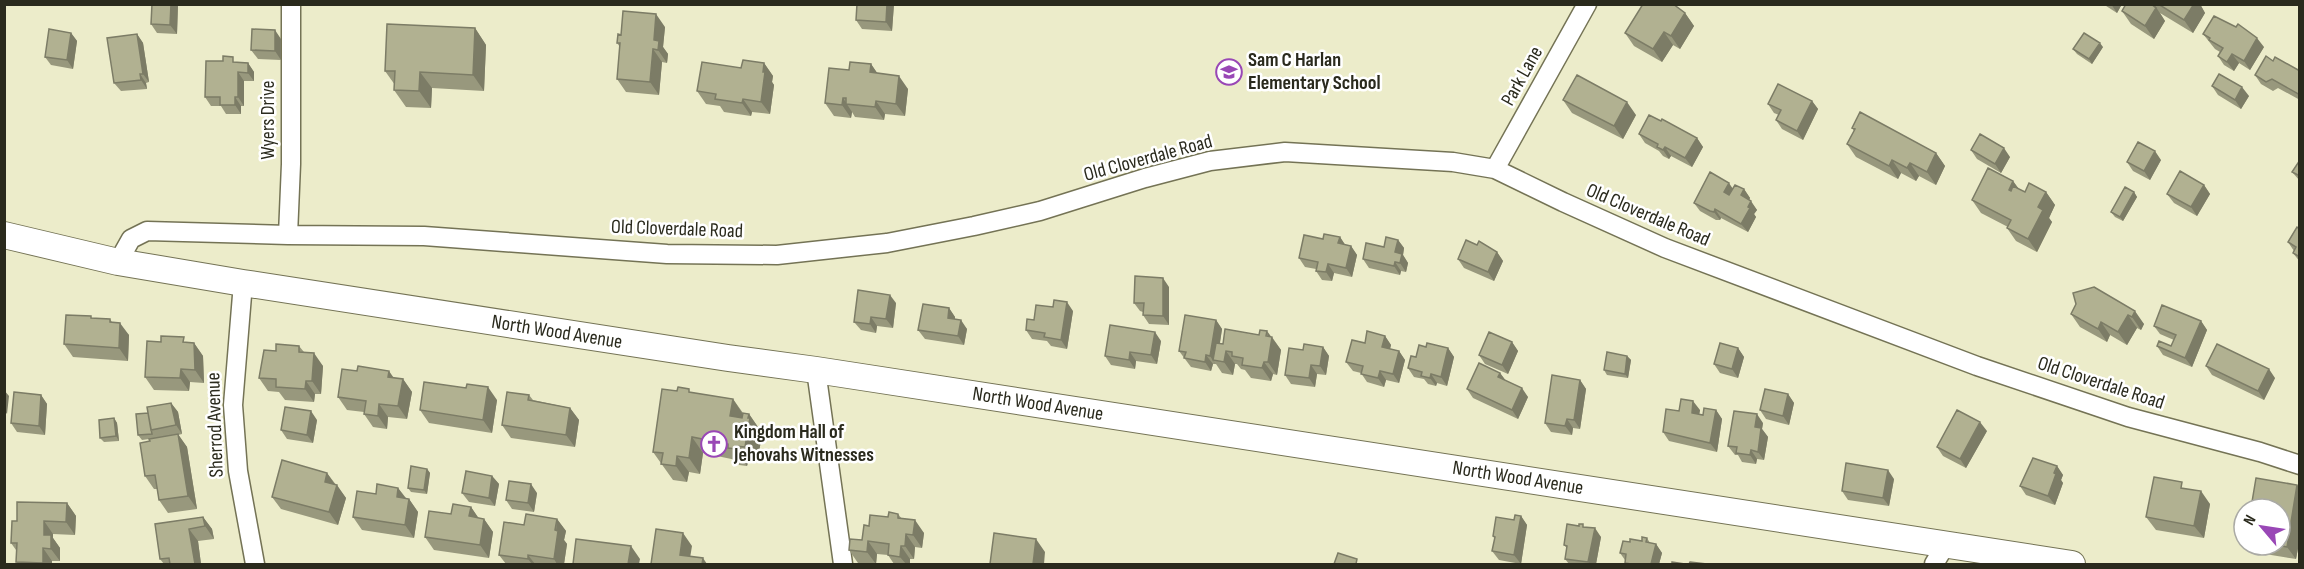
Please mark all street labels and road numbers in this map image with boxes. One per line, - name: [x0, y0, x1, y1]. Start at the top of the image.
- street label: Park Lane: [1496, 42, 1548, 110]
- street label: Wyers Drive: [256, 80, 280, 160]
- street label: Old Cloverdale Road: [1081, 129, 1215, 187]
- street label: Old Cloverdale Road: [1583, 178, 1713, 252]
- street label: Old Cloverdale Road: [611, 215, 743, 243]
- street label: North Wood Avenue: [490, 310, 624, 354]
- street label: Old Cloverdale Road: [2035, 351, 2167, 415]
- street label: Sherrod Avenue: [201, 372, 229, 478]
- street label: North Wood Avenue: [971, 382, 1105, 426]
- street label: North Wood Avenue: [1451, 456, 1585, 500]

